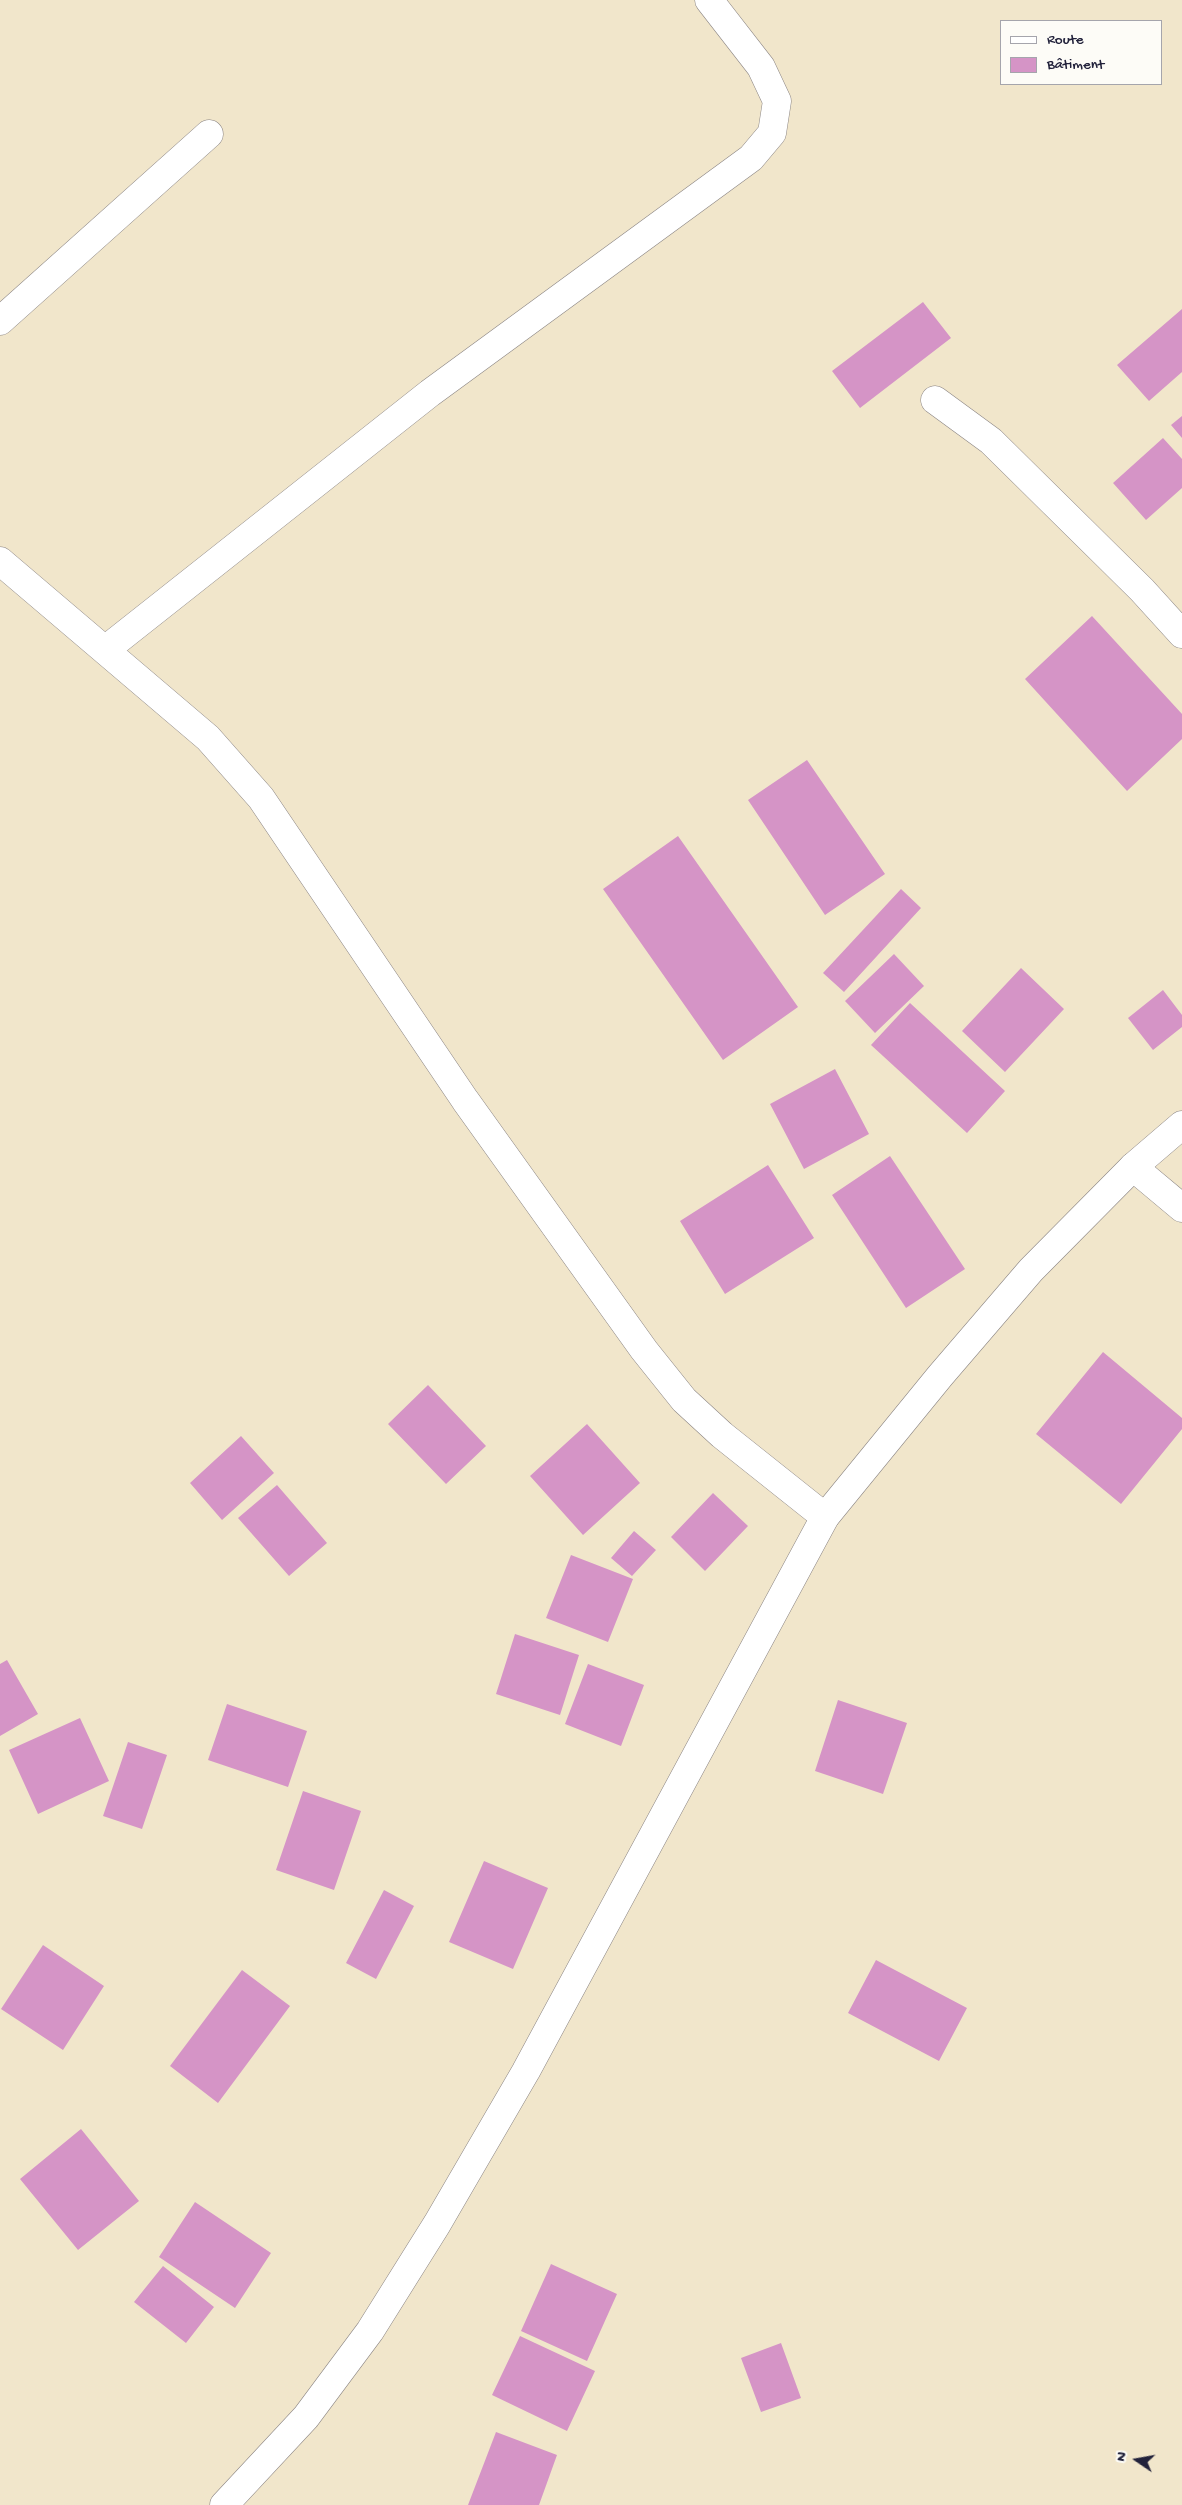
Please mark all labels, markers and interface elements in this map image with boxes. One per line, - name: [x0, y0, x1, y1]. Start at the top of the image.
- legend: [1000, 20, 1162, 85]
- text: Route: [1047, 31, 1084, 49]
- text: Bâtiment: [1047, 56, 1104, 74]
- north arrow: [1112, 2435, 1162, 2485]
- text: N: [1113, 2451, 1131, 2463]

